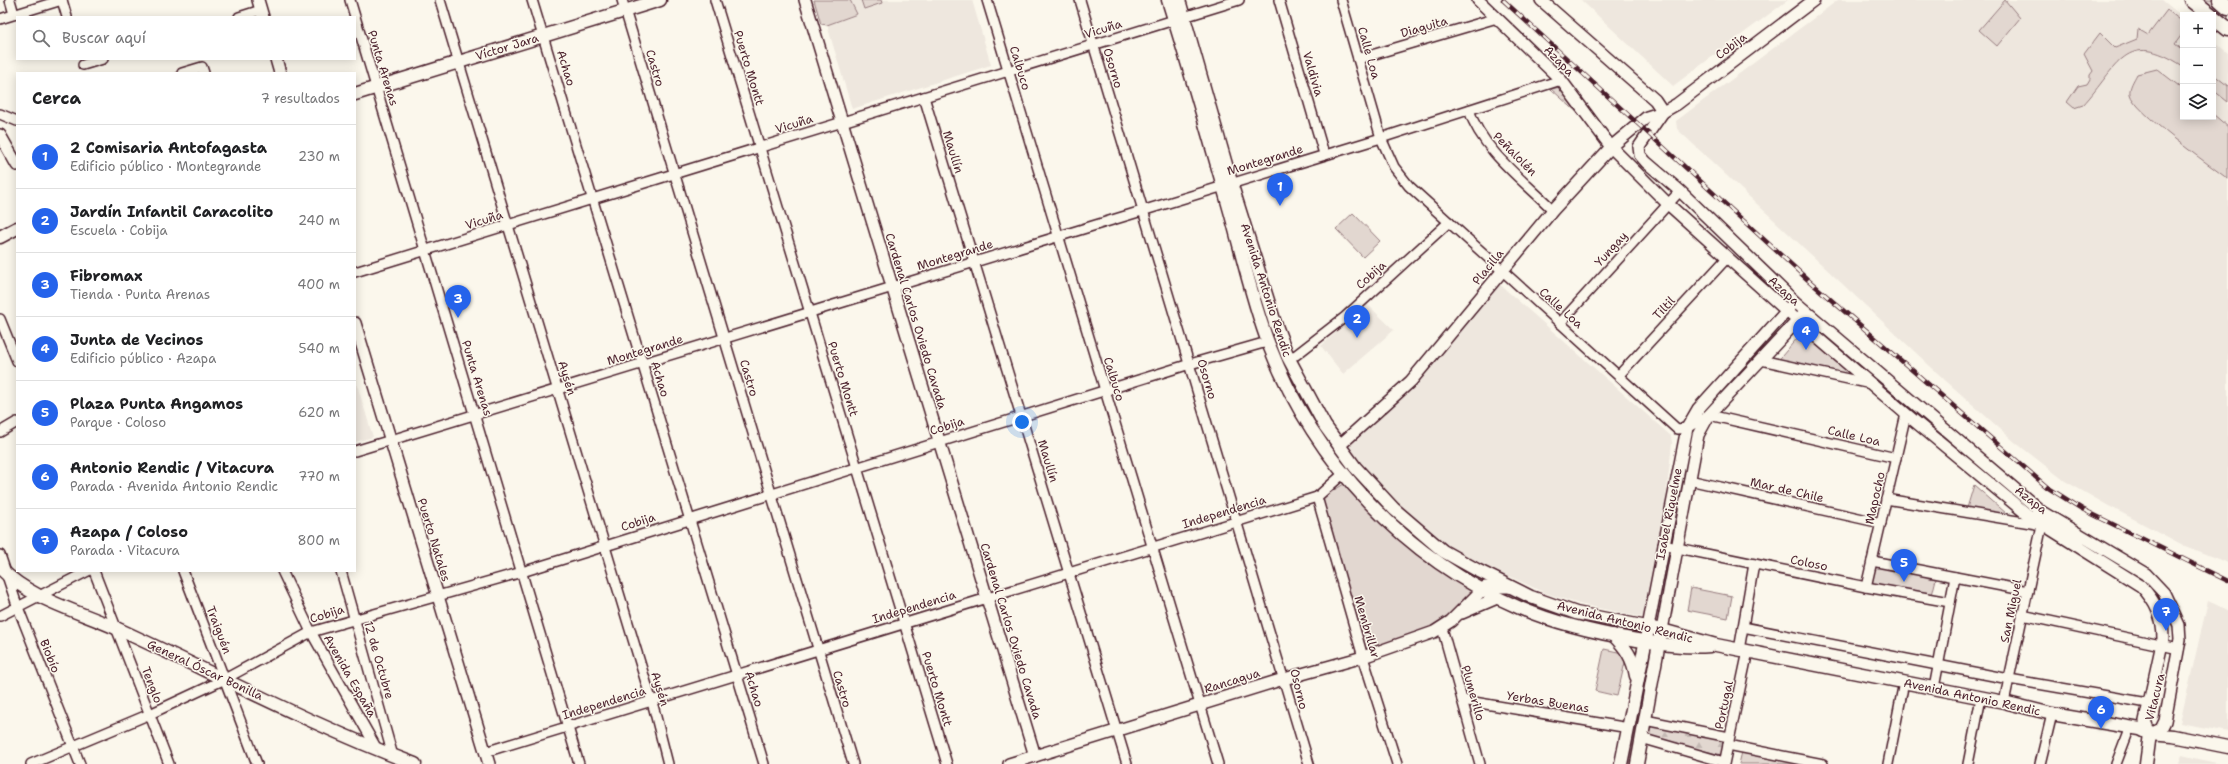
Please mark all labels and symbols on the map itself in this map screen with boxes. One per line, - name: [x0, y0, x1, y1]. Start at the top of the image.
- street label: Diaguita: [1399, 13, 1450, 41]
- street label: Vicuña: [1082, 16, 1124, 42]
- street label: Calle Loa: [1354, 25, 1384, 81]
- street label: Punta Arenas: [364, 28, 402, 108]
- street label: Puerto Montt: [730, 28, 768, 108]
- street label: Cobija: [1712, 29, 1750, 63]
- street label: Víctor Jara: [473, 30, 541, 64]
- street label: Azapa: [1540, 42, 1578, 80]
- street label: Calbuco: [1006, 44, 1034, 92]
- street label: Osorno: [1099, 46, 1127, 90]
- street label: Achao: [553, 48, 579, 88]
- street label: Castro: [642, 48, 668, 88]
- street label: Valdivia: [1299, 50, 1327, 99]
- street label: Vicuña: [773, 111, 815, 137]
- street label: Maullín: [939, 129, 967, 175]
- street label: Peñalolén: [1490, 129, 1540, 179]
- street label: Montegrande: [1225, 141, 1305, 179]
- pin: 1: [1267, 173, 1293, 206]
- street label: Vicuña: [463, 207, 505, 233]
- street label: Avenida Antonio Rendic: [1237, 221, 1295, 359]
- street label: Yungay: [1591, 228, 1631, 270]
- street label: Cardenal Carlos Oviedo Cavada: [882, 231, 951, 412]
- street label: Montegrande: [915, 236, 995, 274]
- street label: Placilla: [1469, 245, 1508, 288]
- street label: Cobija: [1353, 257, 1390, 293]
- street label: Azapa: [1765, 273, 1803, 310]
- street label: Calle Loa: [1536, 284, 1587, 332]
- pin: 3: [445, 285, 471, 318]
- street label: Tiltil: [1649, 293, 1679, 323]
- pin: 2: [1344, 305, 1370, 338]
- pin: 4: [1793, 317, 1819, 350]
- street label: Montegrande: [605, 331, 685, 369]
- street label: Punta Arenas: [458, 338, 496, 418]
- street label: Puerto Montt: [824, 339, 862, 419]
- street label: Calbuco: [1100, 355, 1128, 403]
- street label: Osorno: [1193, 357, 1221, 401]
- street label: Castro: [736, 358, 762, 398]
- street label: Aysén: [554, 359, 580, 397]
- street label: Achao: [647, 359, 673, 399]
- your location: [1012, 412, 1032, 432]
- street label: Cobija: [928, 413, 967, 439]
- street label: Calle Loa: [1826, 422, 1882, 450]
- street label: Maullín: [1034, 438, 1062, 484]
- street label: Isabel Riquelme: [1652, 466, 1686, 562]
- street label: Mapocho: [1861, 470, 1889, 526]
- street label: Mar de Chile: [1749, 474, 1826, 506]
- street label: Azapa: [2012, 482, 2051, 518]
- street label: Independencia: [1180, 492, 1268, 532]
- street label: Puerto Natales: [414, 496, 454, 584]
- street label: Cobija: [619, 509, 658, 535]
- street label: Cardenal Carlos Oviedo Cavada: [977, 541, 1046, 722]
- pin: 5: [1891, 549, 1917, 582]
- street label: Coloso: [1789, 552, 1829, 574]
- street label: San Miguel: [1996, 577, 2026, 644]
- street label: Independencia: [870, 587, 958, 627]
- street label: Membrillar: [1350, 594, 1384, 660]
- street label: Avenida Antonio Rendic: [1555, 597, 1695, 647]
- pin: 7: [2153, 598, 2179, 631]
- street label: Cobija: [308, 601, 347, 627]
- street label: Traiguén: [203, 604, 235, 656]
- street label: 12 de Octubre: [360, 619, 398, 701]
- street label: Avenida España: [320, 632, 380, 721]
- street label: General Óscar Bonilla: [144, 636, 266, 704]
- street label: Biobío: [36, 637, 64, 675]
- street label: Puerto Montt: [918, 649, 956, 729]
- street label: Plumerillo: [1457, 663, 1489, 723]
- street label: Tenglo: [138, 664, 166, 706]
- street label: Rancagua: [1202, 665, 1262, 697]
- street label: Osorno: [1286, 667, 1312, 711]
- street label: Achao: [741, 669, 767, 709]
- street label: Castro: [829, 669, 855, 709]
- street label: Aysén: [647, 670, 673, 708]
- street label: Vitacura: [2141, 671, 2169, 723]
- street label: Avenida Antonio Rendic: [1902, 675, 2042, 719]
- street label: Portugal: [1711, 679, 1737, 731]
- street label: Independencia: [560, 683, 648, 723]
- street label: Yerbas Buenas: [1505, 688, 1591, 716]
- pin: 6: [2088, 696, 2114, 729]

